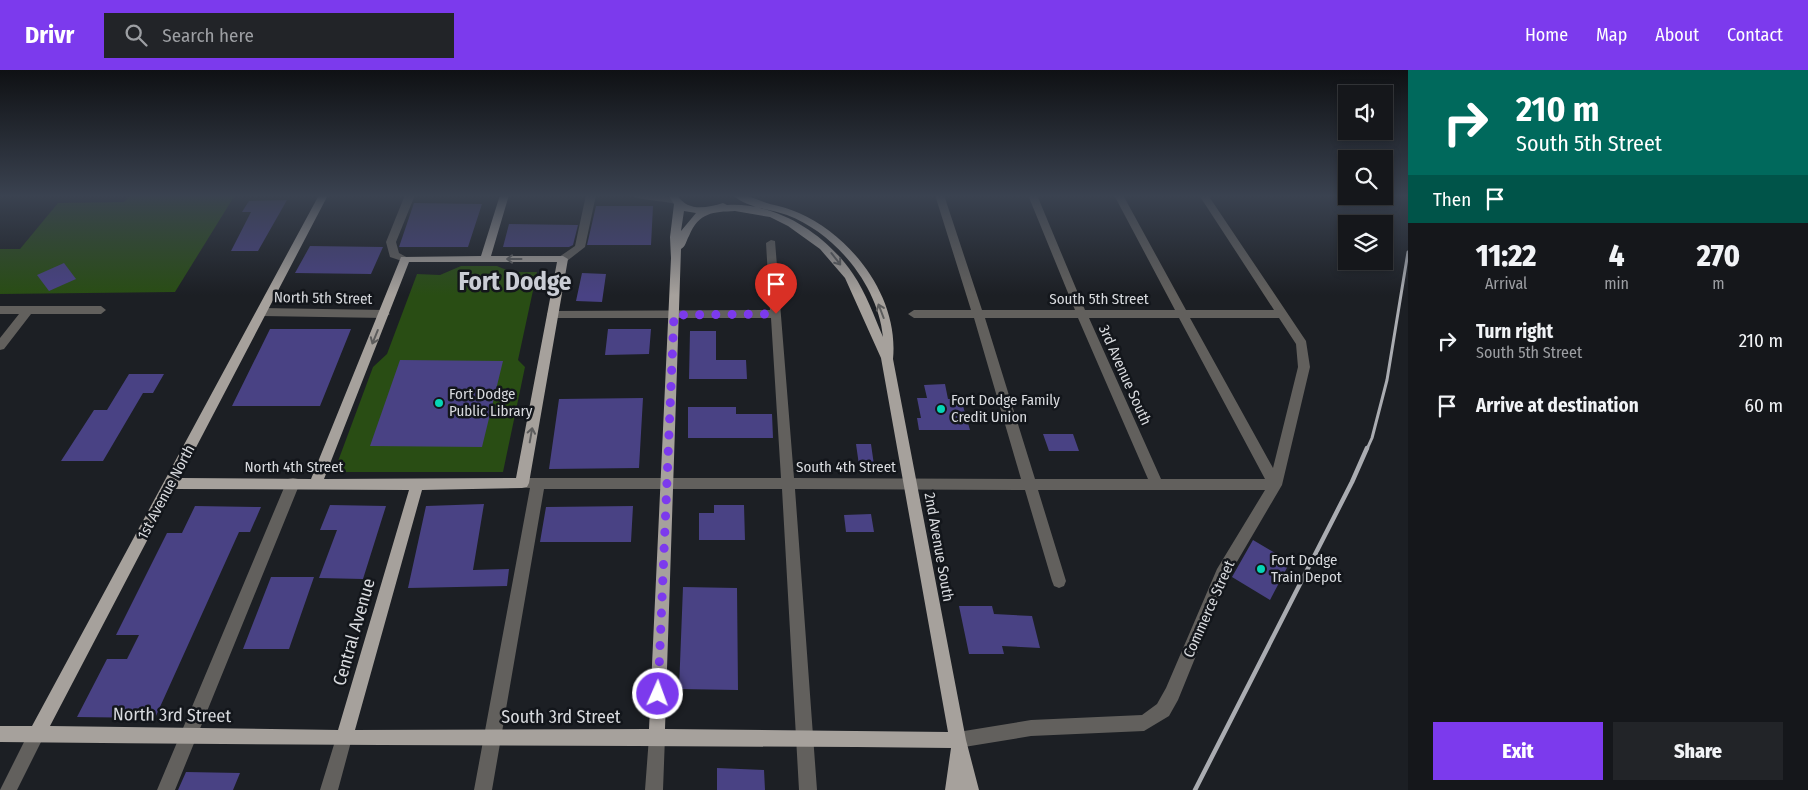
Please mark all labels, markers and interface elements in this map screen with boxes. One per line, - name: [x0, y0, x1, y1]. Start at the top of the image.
- search box: [104, 13, 454, 58]
- text: Drivr: [25, 21, 74, 49]
- icon: search: [122, 21, 150, 49]
- text: Search here: [162, 24, 254, 47]
- text: Home: [1525, 24, 1568, 46]
- text: Map: [1596, 24, 1627, 46]
- text: About: [1655, 24, 1699, 46]
- text: Contact: [1727, 24, 1783, 46]
- map controls: [1338, 85, 1393, 270]
- button: sound: [1338, 85, 1393, 140]
- text: 210 m: [1516, 88, 1600, 130]
- icon: right: [1433, 90, 1498, 155]
- text: South 5th Street: [1516, 130, 1662, 157]
- button: search: [1338, 150, 1393, 205]
- icon: arrive: [1481, 185, 1509, 213]
- text: Then: [1433, 188, 1471, 211]
- button: layers: [1338, 215, 1393, 270]
- text: 11:22: [1476, 238, 1536, 274]
- text: 4: [1609, 238, 1624, 274]
- text: 270: [1697, 238, 1740, 274]
- one-way arrow: [831, 252, 841, 266]
- one-way arrow: [507, 254, 523, 264]
- pin: [755, 263, 797, 314]
- district label: Fort Dodge: [458, 267, 572, 297]
- icon: arrive: [762, 270, 790, 298]
- text: Arrival: [1485, 274, 1527, 293]
- text: min: [1604, 274, 1629, 293]
- text: m: [1712, 274, 1725, 293]
- street label: North 5th Street: [274, 288, 373, 308]
- street label: South 5th Street: [1049, 290, 1149, 308]
- one-way arrow: [876, 304, 885, 319]
- text: Turn right: [1476, 320, 1553, 343]
- street label: 3rd Avenue South: [1095, 322, 1155, 428]
- icon: right: [1433, 327, 1461, 355]
- one-way arrow: [369, 329, 379, 344]
- text: 210 m: [1739, 329, 1783, 352]
- text: South 5th Street: [1476, 343, 1582, 362]
- place label: Fort Dodge Public Library: [449, 385, 533, 420]
- place label: Fort Dodge Family Credit Union: [951, 391, 1060, 426]
- icon: arrive: [1433, 392, 1461, 420]
- text: Arrive at destination: [1476, 394, 1639, 417]
- text: 60 m: [1745, 394, 1783, 417]
- marker: Fort Dodge Public Library: [433, 397, 445, 409]
- marker: Fort Dodge Family Credit Union: [935, 403, 947, 415]
- one-way arrow: [526, 427, 536, 443]
- street label: 1st Avenue North: [134, 442, 198, 542]
- street label: North 4th Street: [244, 458, 344, 476]
- street label: South 4th Street: [796, 458, 896, 476]
- street label: 2nd Avenue South: [921, 491, 957, 603]
- place label: Fort Dodge Train Depot: [1271, 551, 1342, 586]
- street label: Commerce Street: [1180, 558, 1239, 660]
- marker: Fort Dodge Train Depot: [1255, 563, 1267, 575]
- street label: Central Avenue: [328, 576, 380, 688]
- position arrow: [631, 667, 683, 719]
- street label: North 3rd Street: [113, 703, 231, 727]
- street label: South 3rd Street: [501, 706, 621, 728]
- button: Exit: [1433, 722, 1603, 780]
- button: Share: [1613, 722, 1783, 780]

